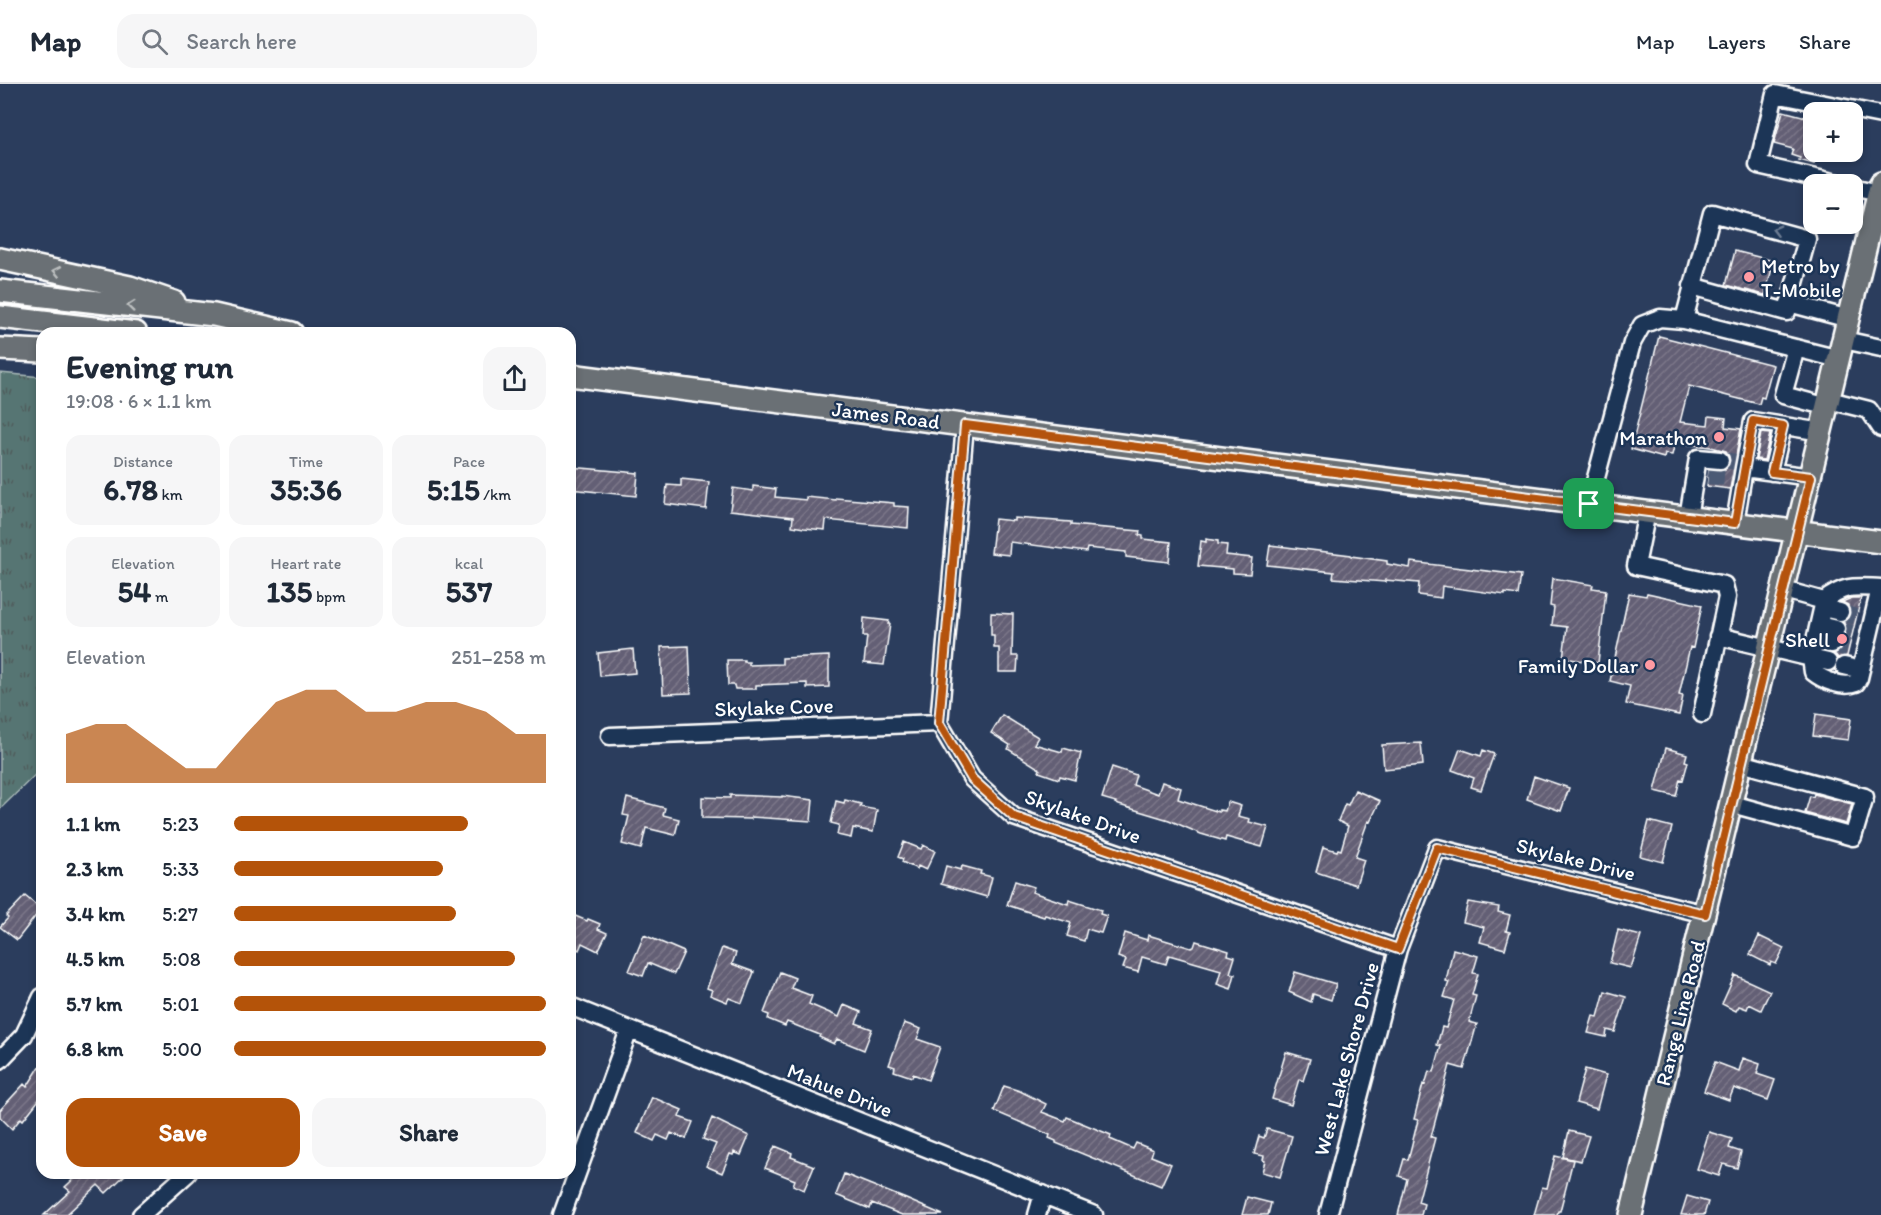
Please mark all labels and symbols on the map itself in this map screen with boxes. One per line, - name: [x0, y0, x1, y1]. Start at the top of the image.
- one-way arrow: [1771, 225, 1781, 238]
- place label: Metro by T-Mobile: [1761, 253, 1841, 302]
- one-way arrow: [52, 266, 62, 279]
- marker: Metro by T-Mobile: [1742, 270, 1756, 284]
- one-way arrow: [127, 300, 136, 313]
- street label: James Road: [831, 396, 942, 434]
- place label: Marathon: [1619, 425, 1707, 450]
- marker: Marathon: [1712, 430, 1726, 444]
- pin: [1563, 478, 1614, 529]
- place label: Shell: [1785, 627, 1830, 652]
- marker: Shell: [1835, 632, 1849, 646]
- place label: Family Dollar: [1518, 653, 1639, 678]
- marker: Family Dollar: [1643, 658, 1657, 672]
- street label: Skylake Cove: [714, 692, 834, 722]
- street label: Skylake Drive: [1021, 783, 1145, 849]
- street label: Skylake Drive: [1514, 832, 1638, 886]
- street label: Range Line Road: [1650, 937, 1710, 1089]
- street label: West Lake Shore Drive: [1308, 959, 1384, 1159]
- street label: Mahue Drive: [784, 1058, 896, 1122]

